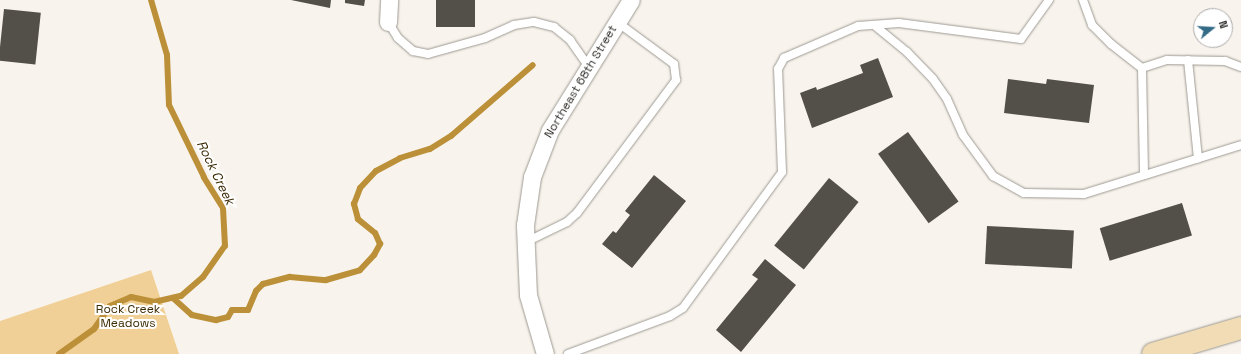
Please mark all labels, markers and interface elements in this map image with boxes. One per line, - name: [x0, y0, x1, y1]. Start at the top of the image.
- north arrow: [1193, 8, 1233, 48]
- text: N: [1216, 19, 1231, 30]
- street label: Northeast 68th Street: [542, 23, 620, 141]
- water label: Rock Creek: [193, 138, 237, 208]
- park label: Rock Creek Meadows: [96, 303, 160, 331]

